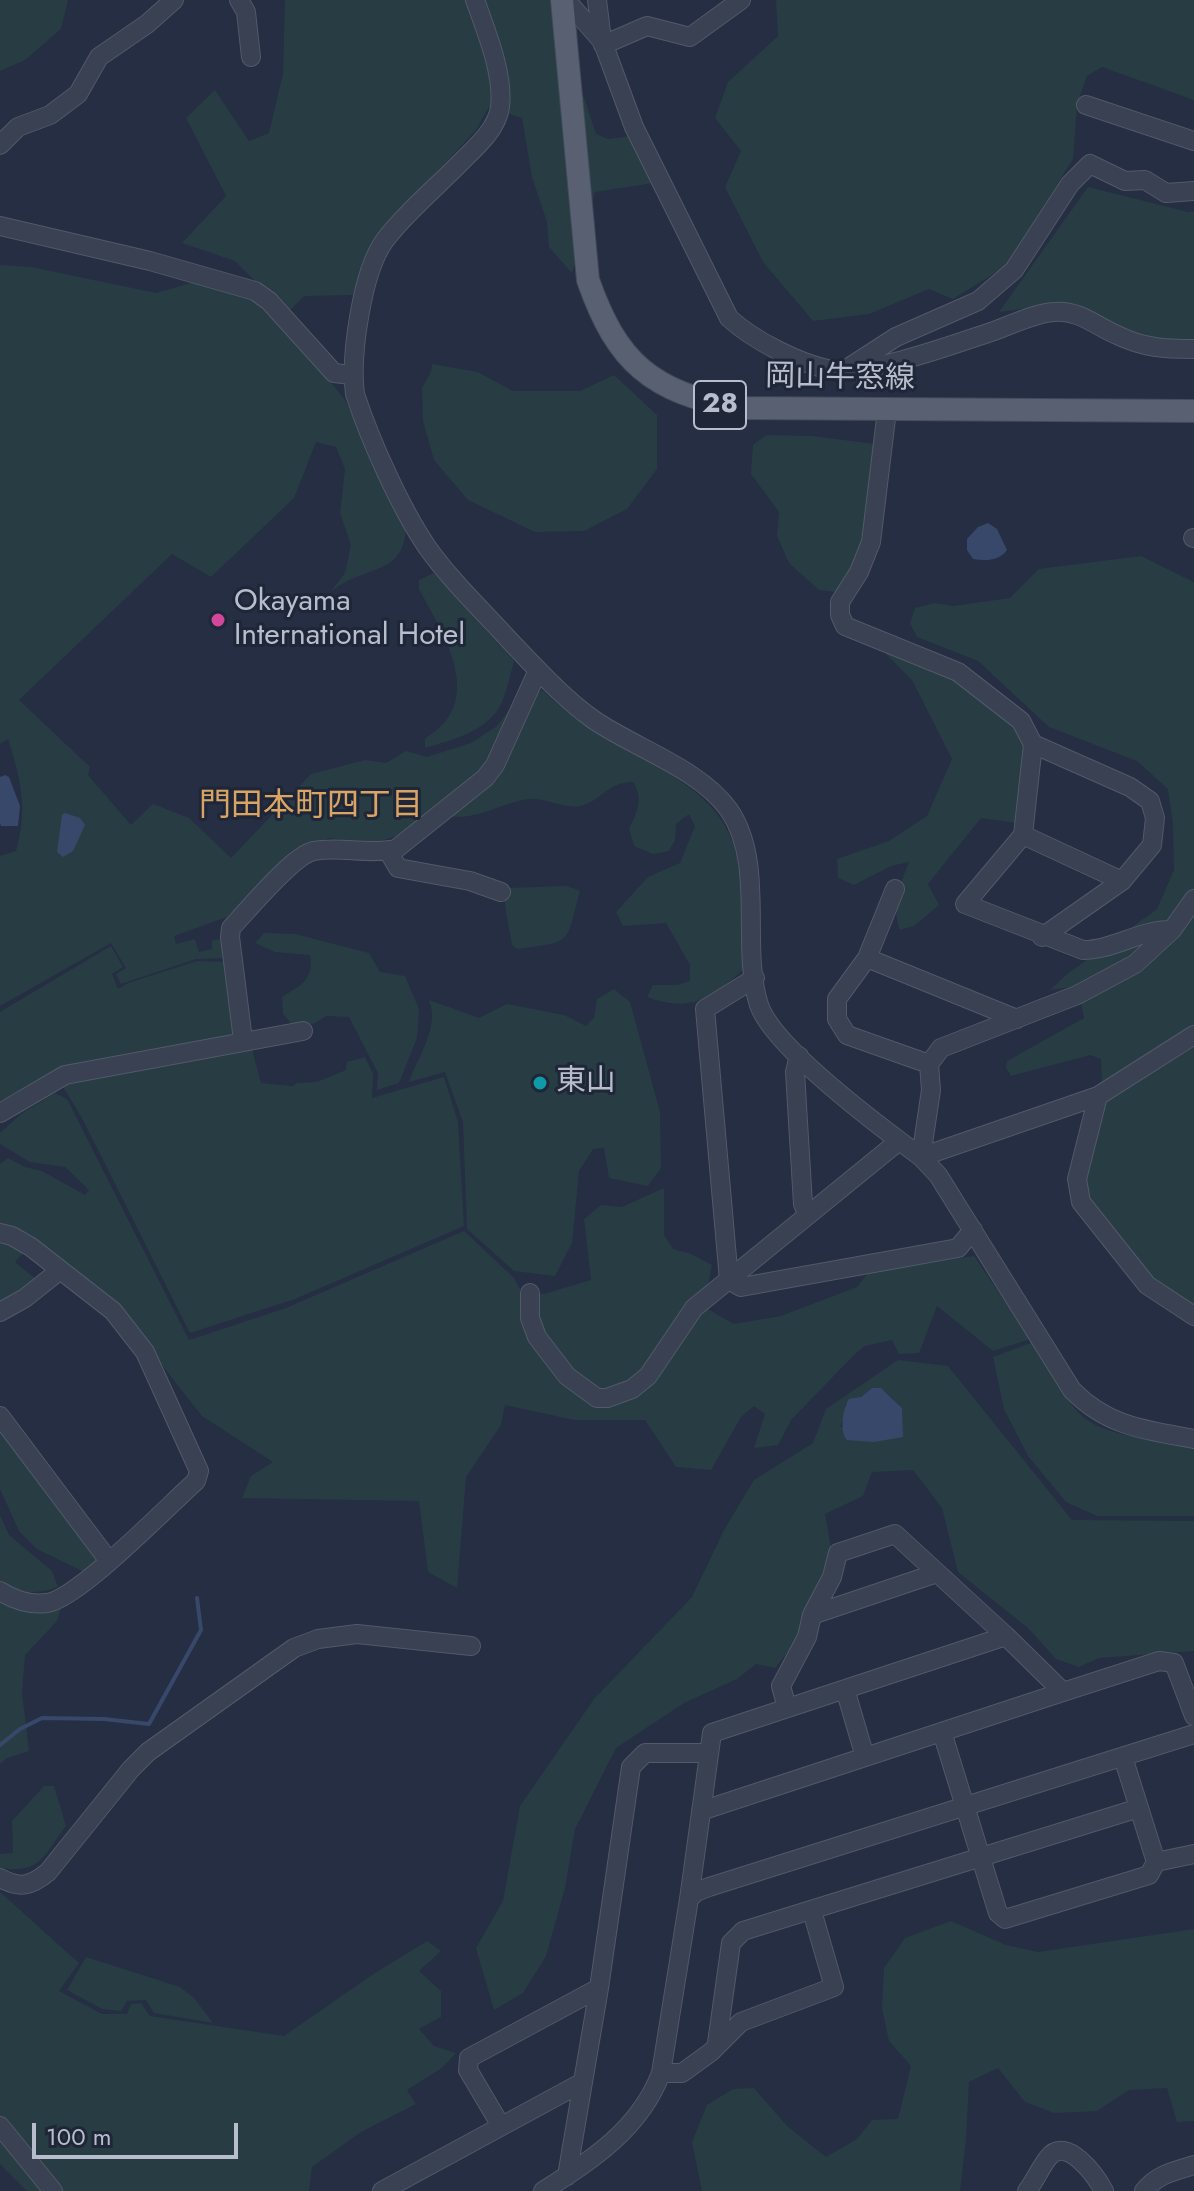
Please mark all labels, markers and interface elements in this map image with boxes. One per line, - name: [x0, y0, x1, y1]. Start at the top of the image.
- street label: 岡山牛窓線: [765, 360, 915, 398]
- road number: 28: [694, 381, 746, 429]
- place label: Okayama International Hotel: [234, 585, 465, 656]
- marker: Okayama International Hotel: [209, 611, 227, 629]
- district label: 門田本町四丁目: [199, 788, 423, 826]
- place label: 東山: [556, 1065, 616, 1101]
- marker: 東山: [531, 1074, 549, 1092]
- scale bar: [36, 2107, 242, 2157]
- text: 100 m: [46, 2119, 112, 2154]

